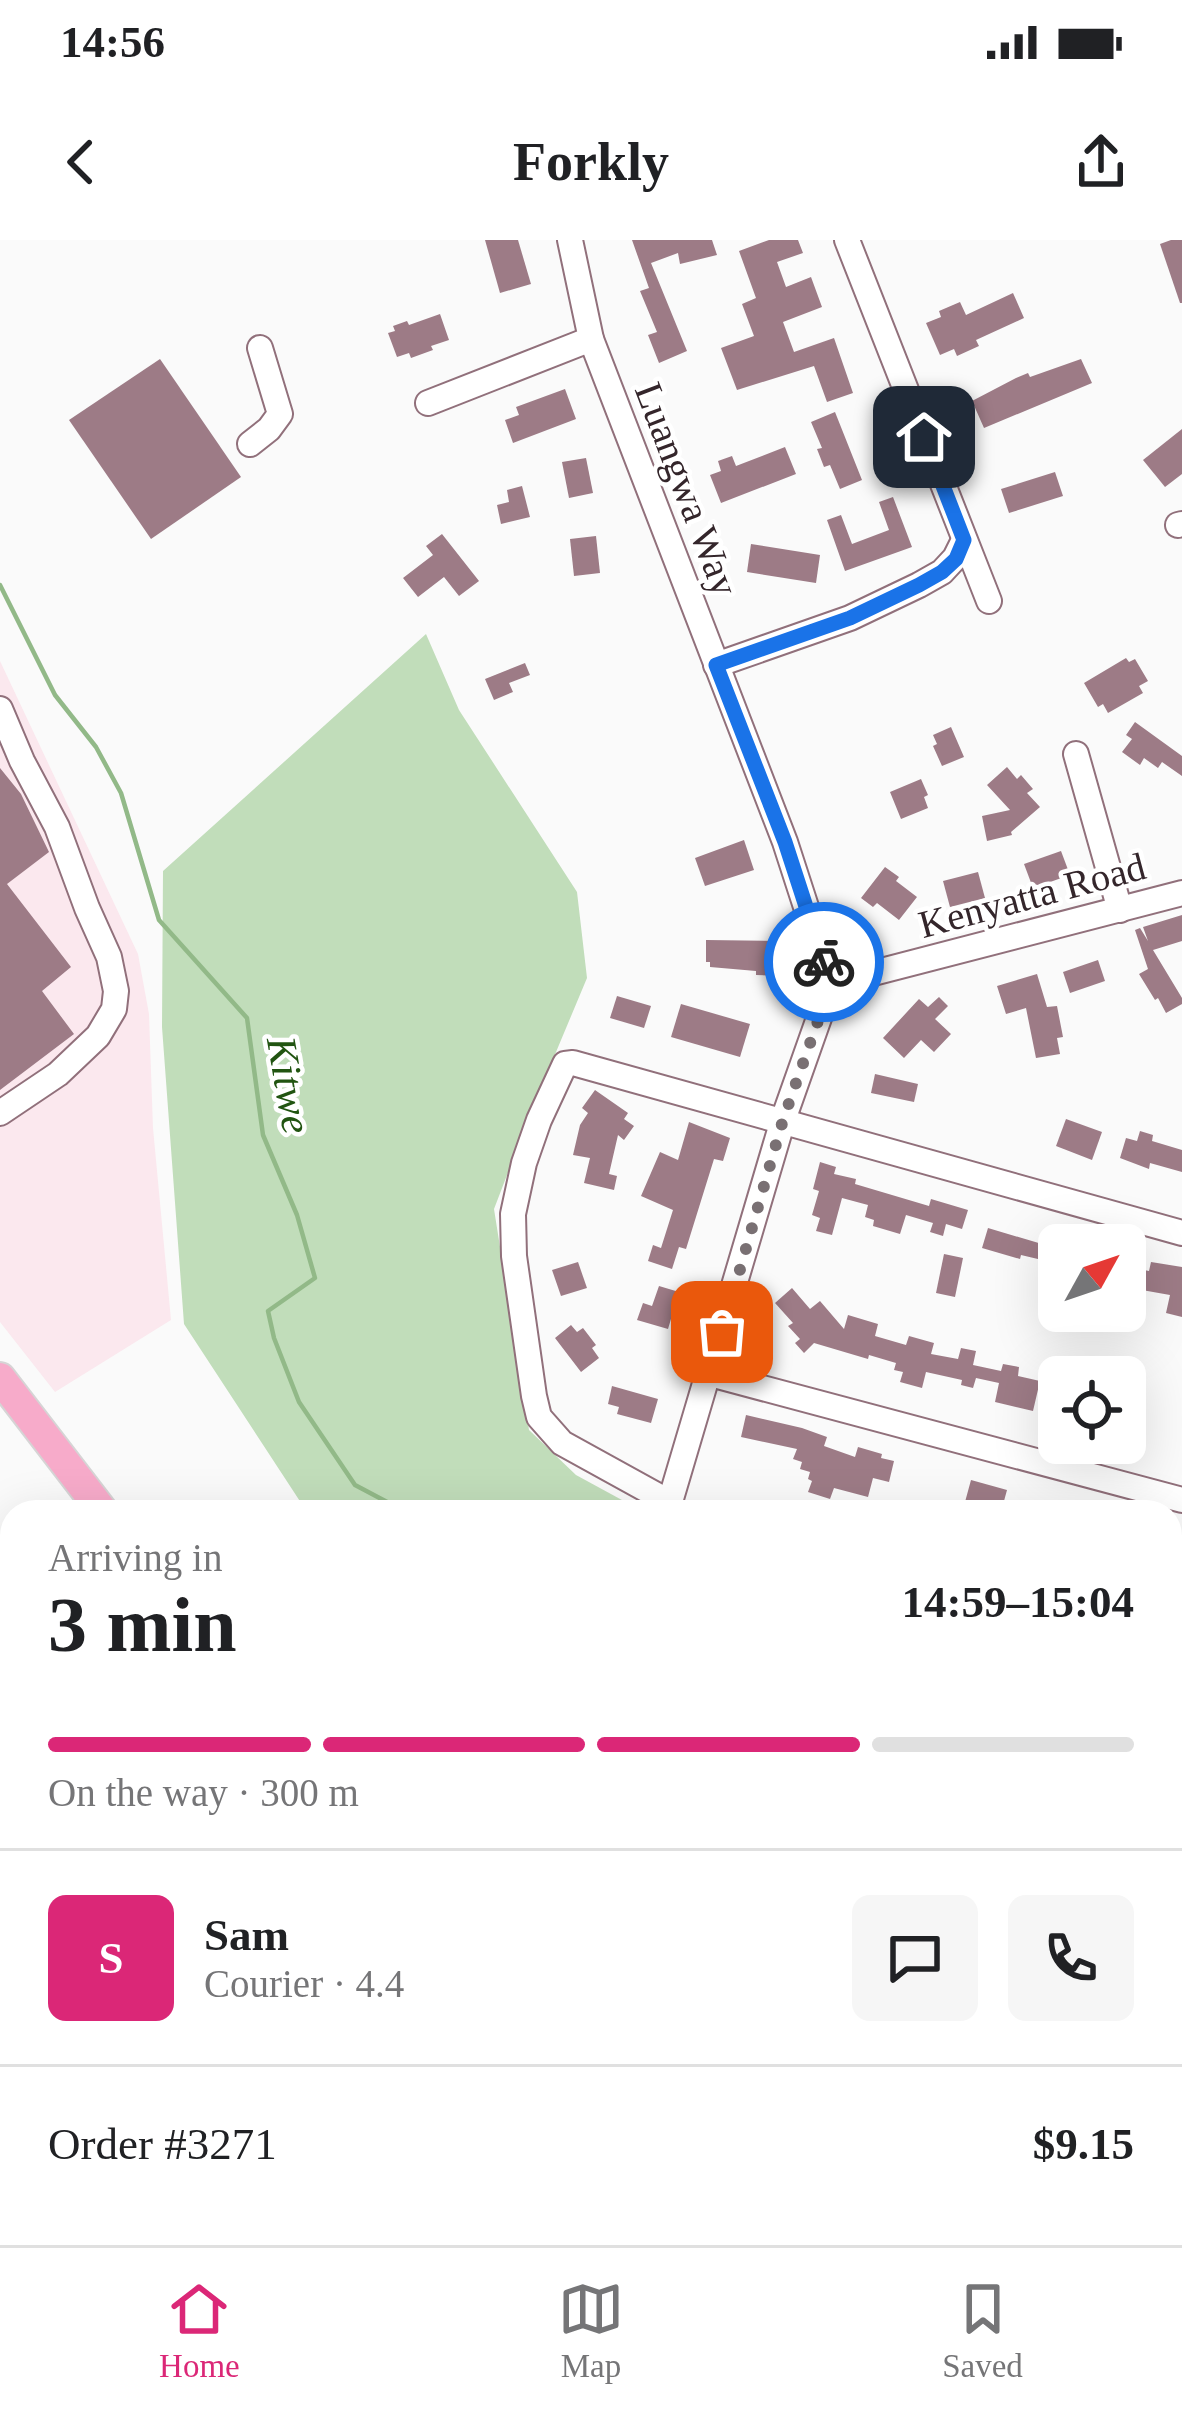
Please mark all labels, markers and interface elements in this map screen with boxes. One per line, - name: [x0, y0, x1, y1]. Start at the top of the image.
- text: 14:56: [60, 17, 165, 67]
- icon: back: [48, 129, 114, 195]
- icon: share: [1068, 129, 1134, 195]
- text: Forkly: [513, 132, 669, 192]
- street label: Luangwa Way: [626, 376, 748, 602]
- pin: [873, 386, 975, 488]
- icon: home: [891, 404, 957, 470]
- street label: Kenyatta Road: [914, 844, 1151, 947]
- courier: [764, 902, 884, 1022]
- icon: bike: [791, 929, 857, 995]
- water label: Kitwe: [258, 1032, 320, 1137]
- north arrow: [1038, 1224, 1146, 1332]
- map controls: [1038, 1224, 1146, 1464]
- pin: [671, 1281, 773, 1383]
- icon: bag: [689, 1299, 755, 1365]
- button: locate: [1038, 1356, 1146, 1464]
- text: Arriving in: [48, 1536, 222, 1579]
- text: 14:59–15:04: [902, 1577, 1134, 1627]
- text: 3 min: [48, 1581, 237, 1668]
- text: On the way · 300 m: [48, 1771, 359, 1814]
- button: chat: [852, 1895, 978, 2021]
- button: phone: [1008, 1895, 1134, 2021]
- text: Sam: [204, 1910, 289, 1960]
- text: S: [98, 1933, 124, 1983]
- text: Courier · 4.4: [204, 1962, 404, 2005]
- text: Order #3271: [48, 2119, 277, 2169]
- text: $9.15: [1033, 2119, 1134, 2169]
- tab: Home: [159, 2276, 240, 2385]
- tab: Map: [558, 2276, 624, 2385]
- tab: Saved: [942, 2276, 1023, 2385]

